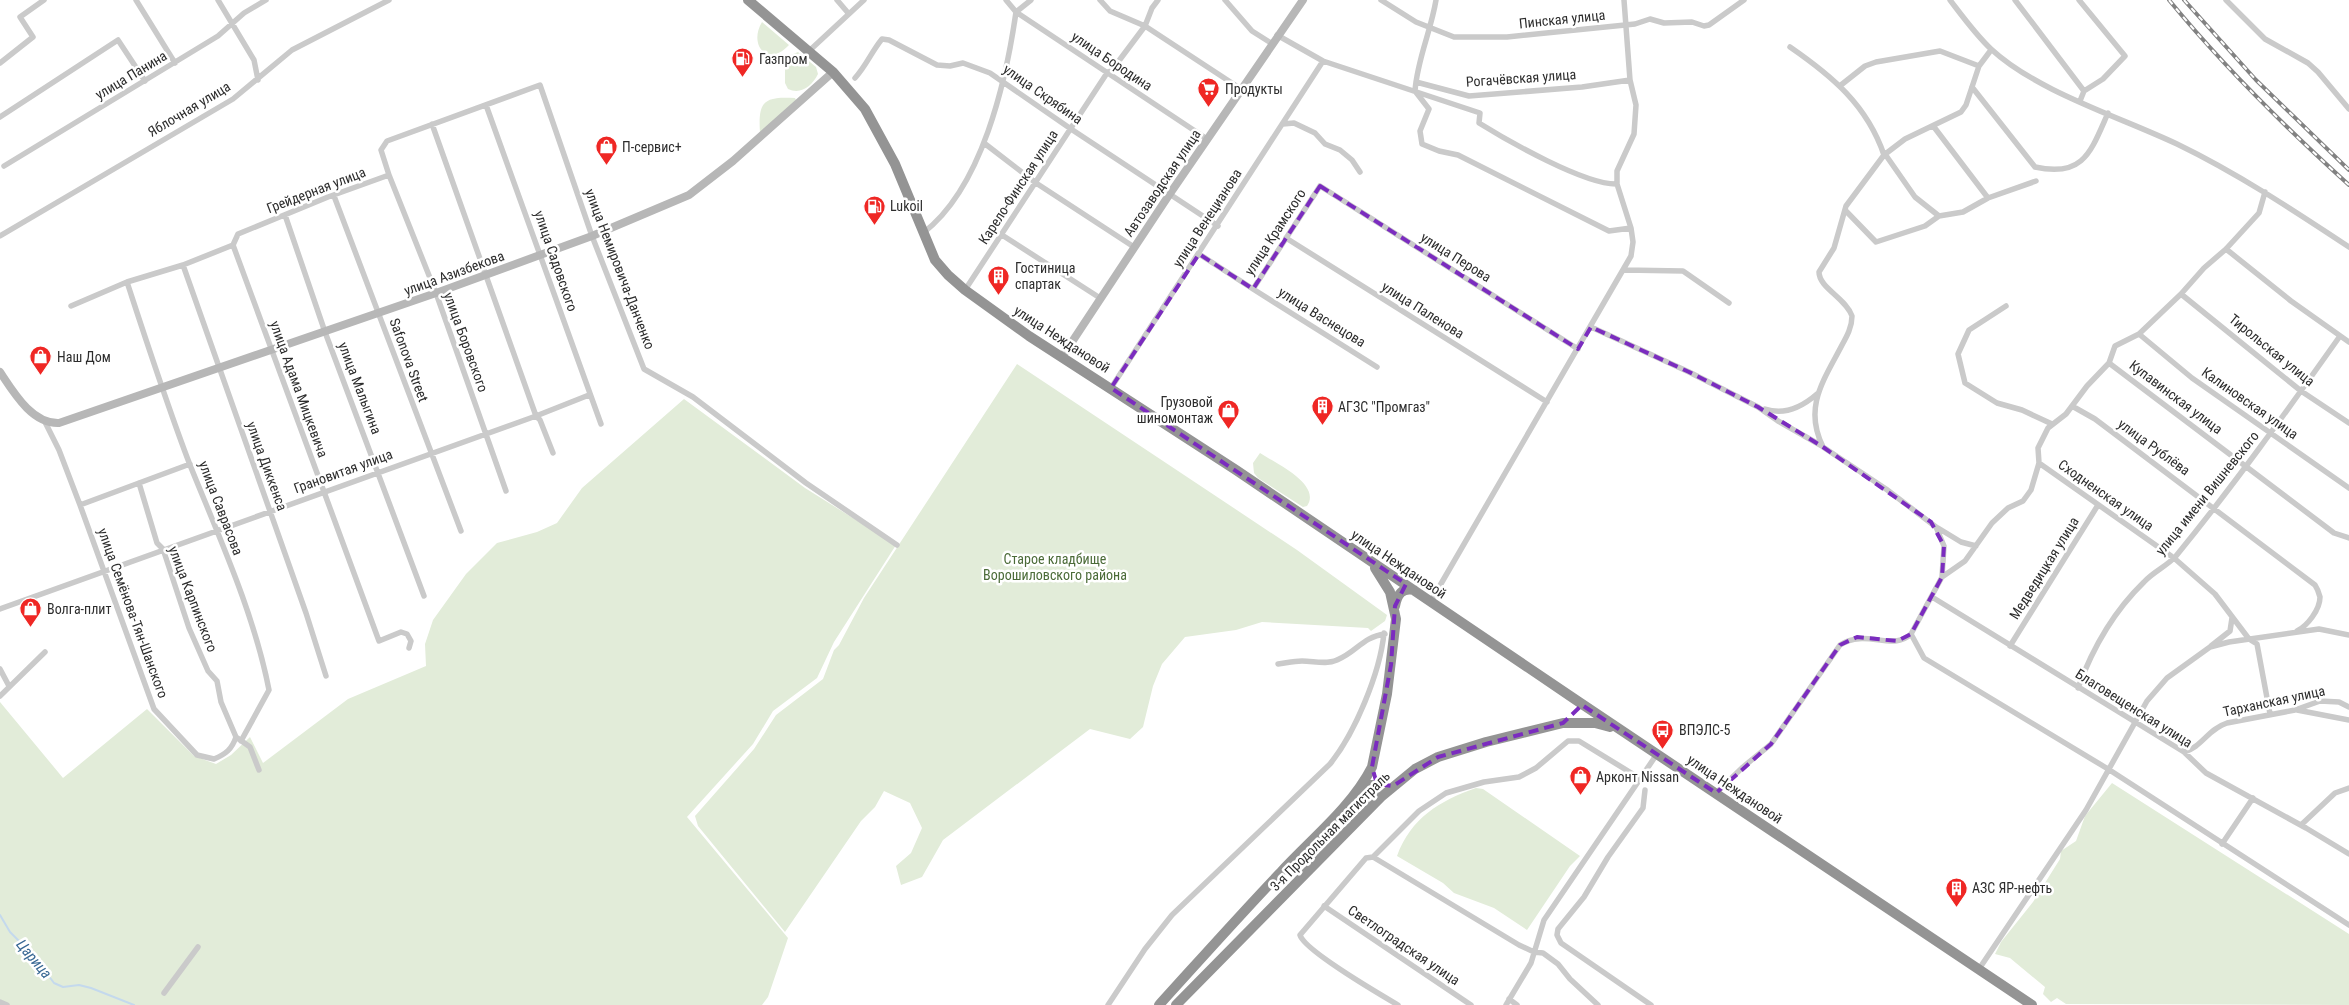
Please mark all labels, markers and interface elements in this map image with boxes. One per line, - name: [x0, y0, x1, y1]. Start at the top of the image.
- street label: Пинская улица: [1518, 7, 1606, 31]
- street label: улица Бородина: [1069, 28, 1155, 94]
- street label: улица Панина: [92, 47, 170, 103]
- fuel station icon: Газпром: [731, 47, 755, 78]
- place label: Газпром: [759, 51, 807, 67]
- street label: улица Скрябина: [1000, 61, 1086, 127]
- street label: Рогачёвская улица: [1465, 66, 1577, 90]
- supermarket icon: Продукты: [1197, 77, 1221, 108]
- street label: Яблочная улица: [145, 78, 233, 140]
- place label: Продукты: [1225, 81, 1283, 97]
- street label: Автозаводская улица: [1120, 126, 1204, 240]
- street label: Карело-Финская улица: [975, 127, 1061, 247]
- shop icon: П-сервис+: [594, 135, 618, 166]
- place label: П-сервис+: [622, 139, 682, 155]
- street label: Грейдерная улица: [264, 164, 368, 216]
- street label: улица Венецианова: [1169, 166, 1245, 270]
- street label: улица Немировича-Данченко: [582, 186, 658, 352]
- street label: улица Крамского: [1241, 186, 1309, 278]
- fuel station icon: Lukoil: [862, 194, 886, 225]
- place label: Lukoil: [890, 198, 923, 214]
- street label: улица Садовского: [531, 209, 581, 313]
- street label: улица Перова: [1418, 229, 1494, 285]
- street label: улица Азизбекова: [402, 247, 506, 299]
- place label: Гостиница спартак: [1015, 260, 1075, 292]
- building icon: Гостиница спартак: [987, 264, 1011, 295]
- street label: улица Паленова: [1379, 278, 1467, 342]
- street label: улица Васнецова: [1275, 284, 1369, 350]
- street label: улица Боровского: [441, 290, 491, 394]
- street label: улица Неждановой: [1011, 302, 1113, 376]
- street label: Тирольская улица: [2226, 311, 2318, 389]
- street label: Safonova Street: [386, 316, 432, 404]
- street label: улица Адама Мицкевича: [267, 319, 331, 459]
- street label: улица Малыгина: [335, 340, 385, 436]
- shop icon: Наш Дом: [29, 345, 53, 376]
- place label: Наш Дом: [57, 349, 111, 365]
- street label: Купавинская улица: [2126, 357, 2226, 437]
- street label: Калиновская улица: [2199, 364, 2301, 442]
- place label: Грузовой шиномонтаж: [1137, 394, 1213, 426]
- building icon: АГЗС "Промгаз": [1310, 395, 1334, 426]
- shop icon: Грузовой шиномонтаж: [1217, 398, 1241, 429]
- place label: АГЗС "Промгаз": [1338, 399, 1430, 415]
- street label: улица Рублёва: [2115, 416, 2193, 478]
- street label: улица Диккенса: [243, 419, 291, 513]
- street label: улица имени Вишневского: [2152, 428, 2262, 558]
- street label: Грановитая улица: [292, 446, 394, 496]
- street label: Сходненская улица: [2055, 456, 2157, 534]
- street label: улица Саврасова: [196, 459, 246, 557]
- street label: Медведицкая улица: [2006, 514, 2082, 622]
- street label: улица Семёнова-Тян-Шанского: [95, 526, 171, 700]
- street label: улица Неждановой: [1348, 526, 1450, 602]
- street label: улица Карпинского: [165, 544, 221, 654]
- park label: Старое кладбище Ворошиловского района: [983, 551, 1127, 583]
- shop icon: Волга-плит: [19, 597, 43, 628]
- place label: Волга-плит: [47, 601, 111, 617]
- street label: Благовещенская улица: [2073, 665, 2195, 751]
- street label: Тарханская улица: [2222, 682, 2326, 720]
- bus stop icon: ВПЭЛС-5: [1651, 718, 1675, 749]
- place label: ВПЭЛС-5: [1679, 722, 1730, 738]
- street label: улица Неждановой: [1684, 751, 1786, 827]
- shop icon: Арконт Nissan: [1568, 765, 1592, 796]
- street label: 3-я Продольная магистраль: [1267, 768, 1393, 894]
- place label: Арконт Nissan: [1596, 769, 1679, 785]
- building icon: АЗС ЯР-нефть: [1944, 876, 1968, 907]
- place label: АЗС ЯР-нефть: [1972, 880, 2052, 896]
- street label: Светлоградская улица: [1345, 902, 1463, 988]
- water label: Царица: [12, 936, 56, 982]

